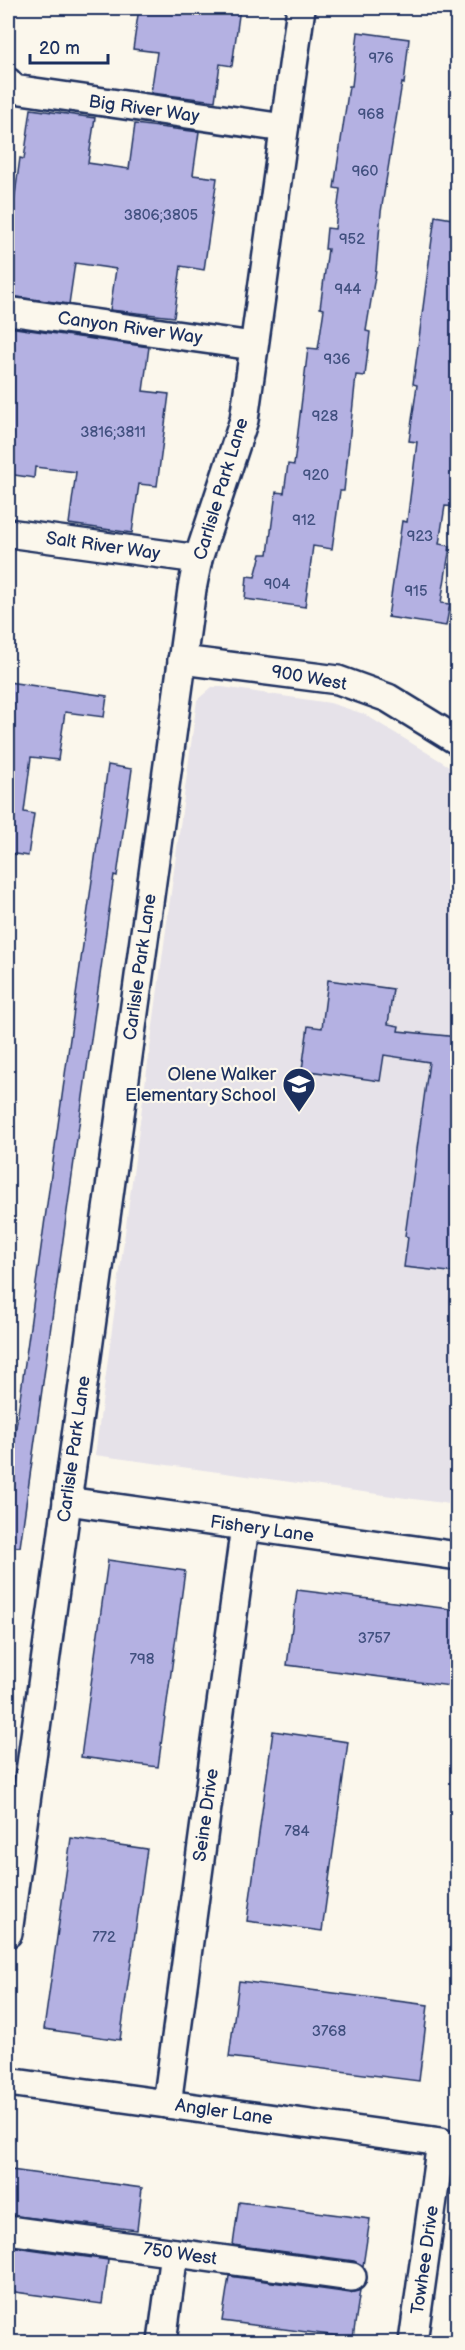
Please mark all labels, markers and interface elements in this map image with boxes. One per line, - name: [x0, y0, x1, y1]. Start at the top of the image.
- scale bar: [30, 27, 108, 65]
- text: 20 m: [39, 38, 80, 59]
- house number: 976: [368, 49, 394, 68]
- street label: Big River Way: [87, 91, 202, 127]
- house number: 968: [358, 105, 385, 124]
- house number: 960: [352, 162, 379, 181]
- house number: 3806;3805: [124, 206, 198, 225]
- house number: 952: [339, 230, 365, 249]
- house number: 944: [335, 280, 361, 299]
- street label: Canyon River Way: [56, 307, 205, 349]
- house number: 936: [323, 350, 351, 369]
- house number: 928: [312, 407, 338, 426]
- street label: Carlisle Park Lane: [189, 415, 253, 563]
- house number: 3816;3811: [80, 423, 146, 442]
- house number: 920: [303, 466, 329, 485]
- house number: 912: [292, 511, 316, 530]
- house number: 923: [407, 527, 433, 546]
- street label: Salt River Way: [44, 528, 162, 565]
- house number: 904: [264, 575, 290, 594]
- house number: 915: [404, 582, 428, 601]
- street label: 900 West: [270, 661, 349, 695]
- street label: Carlisle Park Lane: [119, 892, 161, 1042]
- place label: Olene Walker Elementary School: [125, 1064, 276, 1106]
- school or university icon: Olene Walker Elementary School: [281, 1066, 317, 1113]
- street label: Carlisle Park Lane: [53, 1374, 95, 1524]
- street label: Fishery Lane: [209, 1511, 316, 1547]
- house number: 3757: [358, 1629, 391, 1648]
- house number: 798: [130, 1650, 155, 1669]
- street label: Seine Drive: [189, 1767, 223, 1863]
- house number: 784: [284, 1822, 310, 1841]
- house number: 772: [92, 1928, 116, 1947]
- house number: 3768: [312, 2022, 346, 2041]
- street label: Angler Lane: [174, 2095, 274, 2129]
- street label: Towhee Drive: [407, 2204, 443, 2316]
- street label: 750 West: [142, 2238, 219, 2270]

